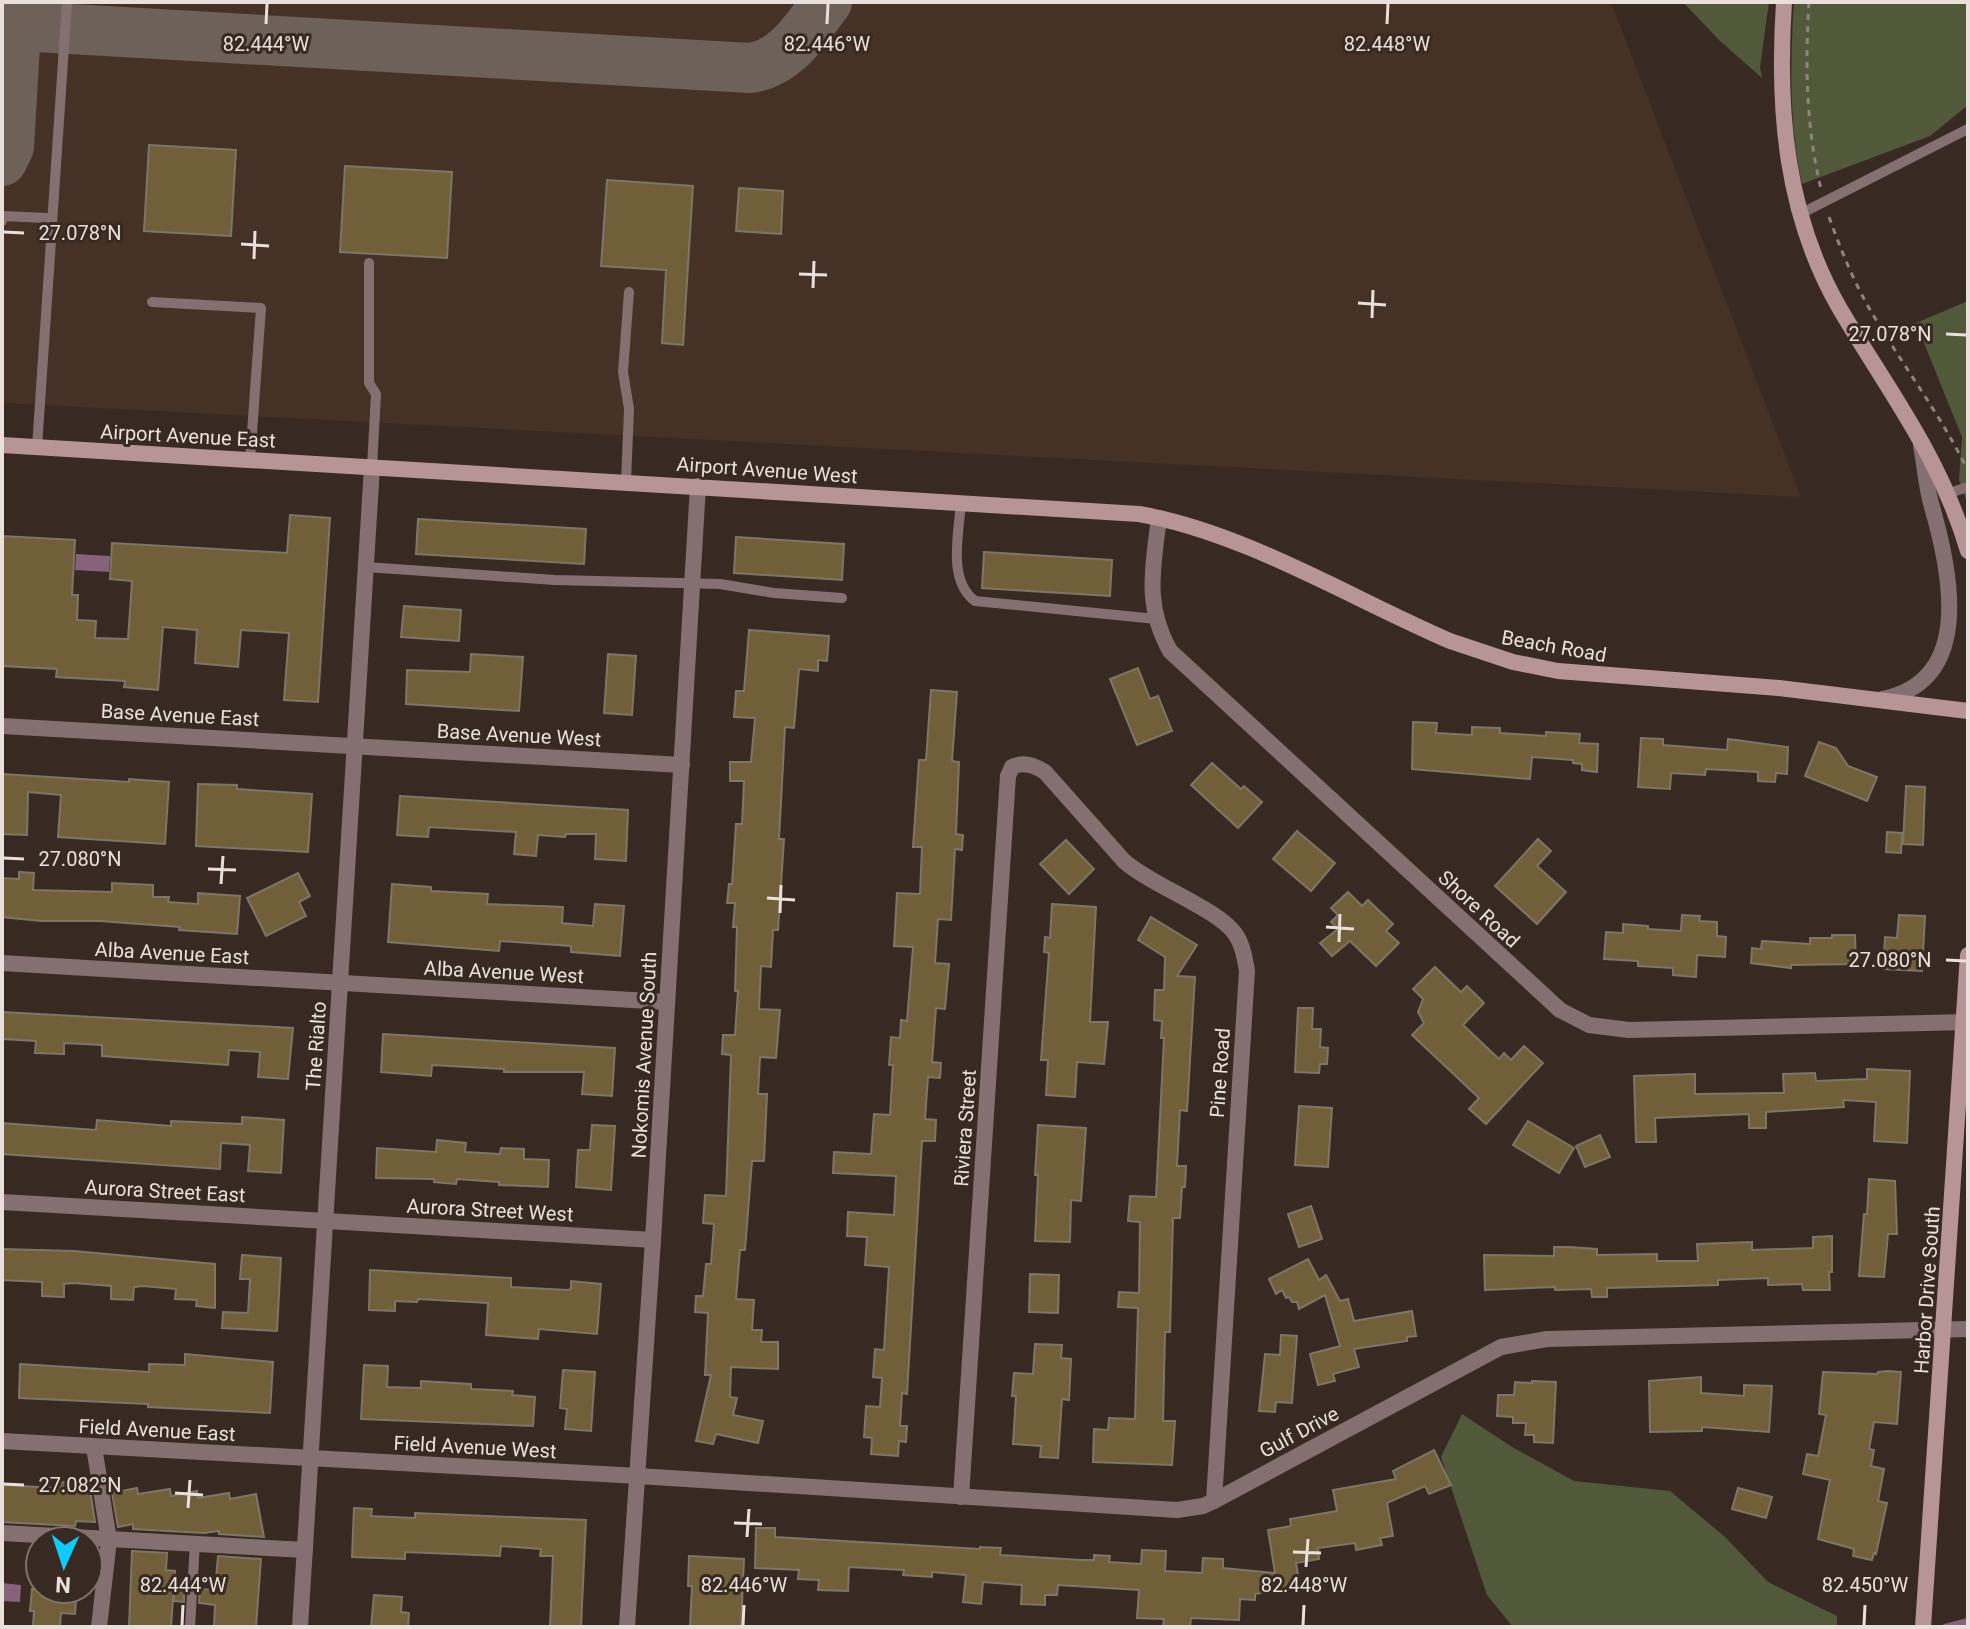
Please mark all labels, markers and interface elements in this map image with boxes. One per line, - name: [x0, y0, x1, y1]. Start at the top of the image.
- text: 82.444°W: [223, 32, 310, 56]
- text: 82.446°W: [784, 32, 871, 56]
- text: 82.448°W: [1344, 32, 1431, 56]
- text: 27.078°N: [38, 221, 122, 245]
- text: 27.078°N: [1848, 322, 1932, 346]
- street label: Airport Avenue East: [100, 419, 276, 453]
- street label: Airport Avenue West: [676, 452, 858, 488]
- street label: Beach Road: [1500, 625, 1608, 667]
- street label: Base Avenue East: [100, 699, 260, 731]
- street label: Base Avenue West: [436, 719, 602, 751]
- text: 27.080°N: [38, 847, 122, 871]
- street label: Shore Road: [1433, 865, 1525, 953]
- street label: Alba Avenue East: [94, 937, 250, 969]
- text: 27.080°N: [1848, 948, 1932, 972]
- street label: Nokomis Avenue South: [627, 951, 661, 1159]
- street label: Alba Avenue West: [423, 956, 585, 988]
- street label: The Rialto: [301, 1001, 331, 1091]
- street label: Pine Road: [1205, 1027, 1235, 1119]
- street label: Riviera Street: [949, 1069, 981, 1187]
- street label: Aurora Street East: [84, 1175, 246, 1207]
- street label: Aurora Street West: [406, 1194, 574, 1226]
- street label: Harbor Drive South: [1909, 1205, 1945, 1375]
- street label: Gulf Drive: [1255, 1401, 1343, 1463]
- street label: Field Avenue East: [78, 1414, 236, 1446]
- street label: Field Avenue West: [393, 1431, 557, 1463]
- text: 27.082°N: [38, 1473, 122, 1497]
- north arrow: [24, 1525, 104, 1605]
- text: N: [55, 1572, 71, 1597]
- text: 82.444°W: [140, 1573, 227, 1597]
- text: 82.446°W: [701, 1573, 788, 1597]
- text: 82.448°W: [1261, 1573, 1348, 1597]
- text: 82.450°W: [1822, 1573, 1909, 1597]

